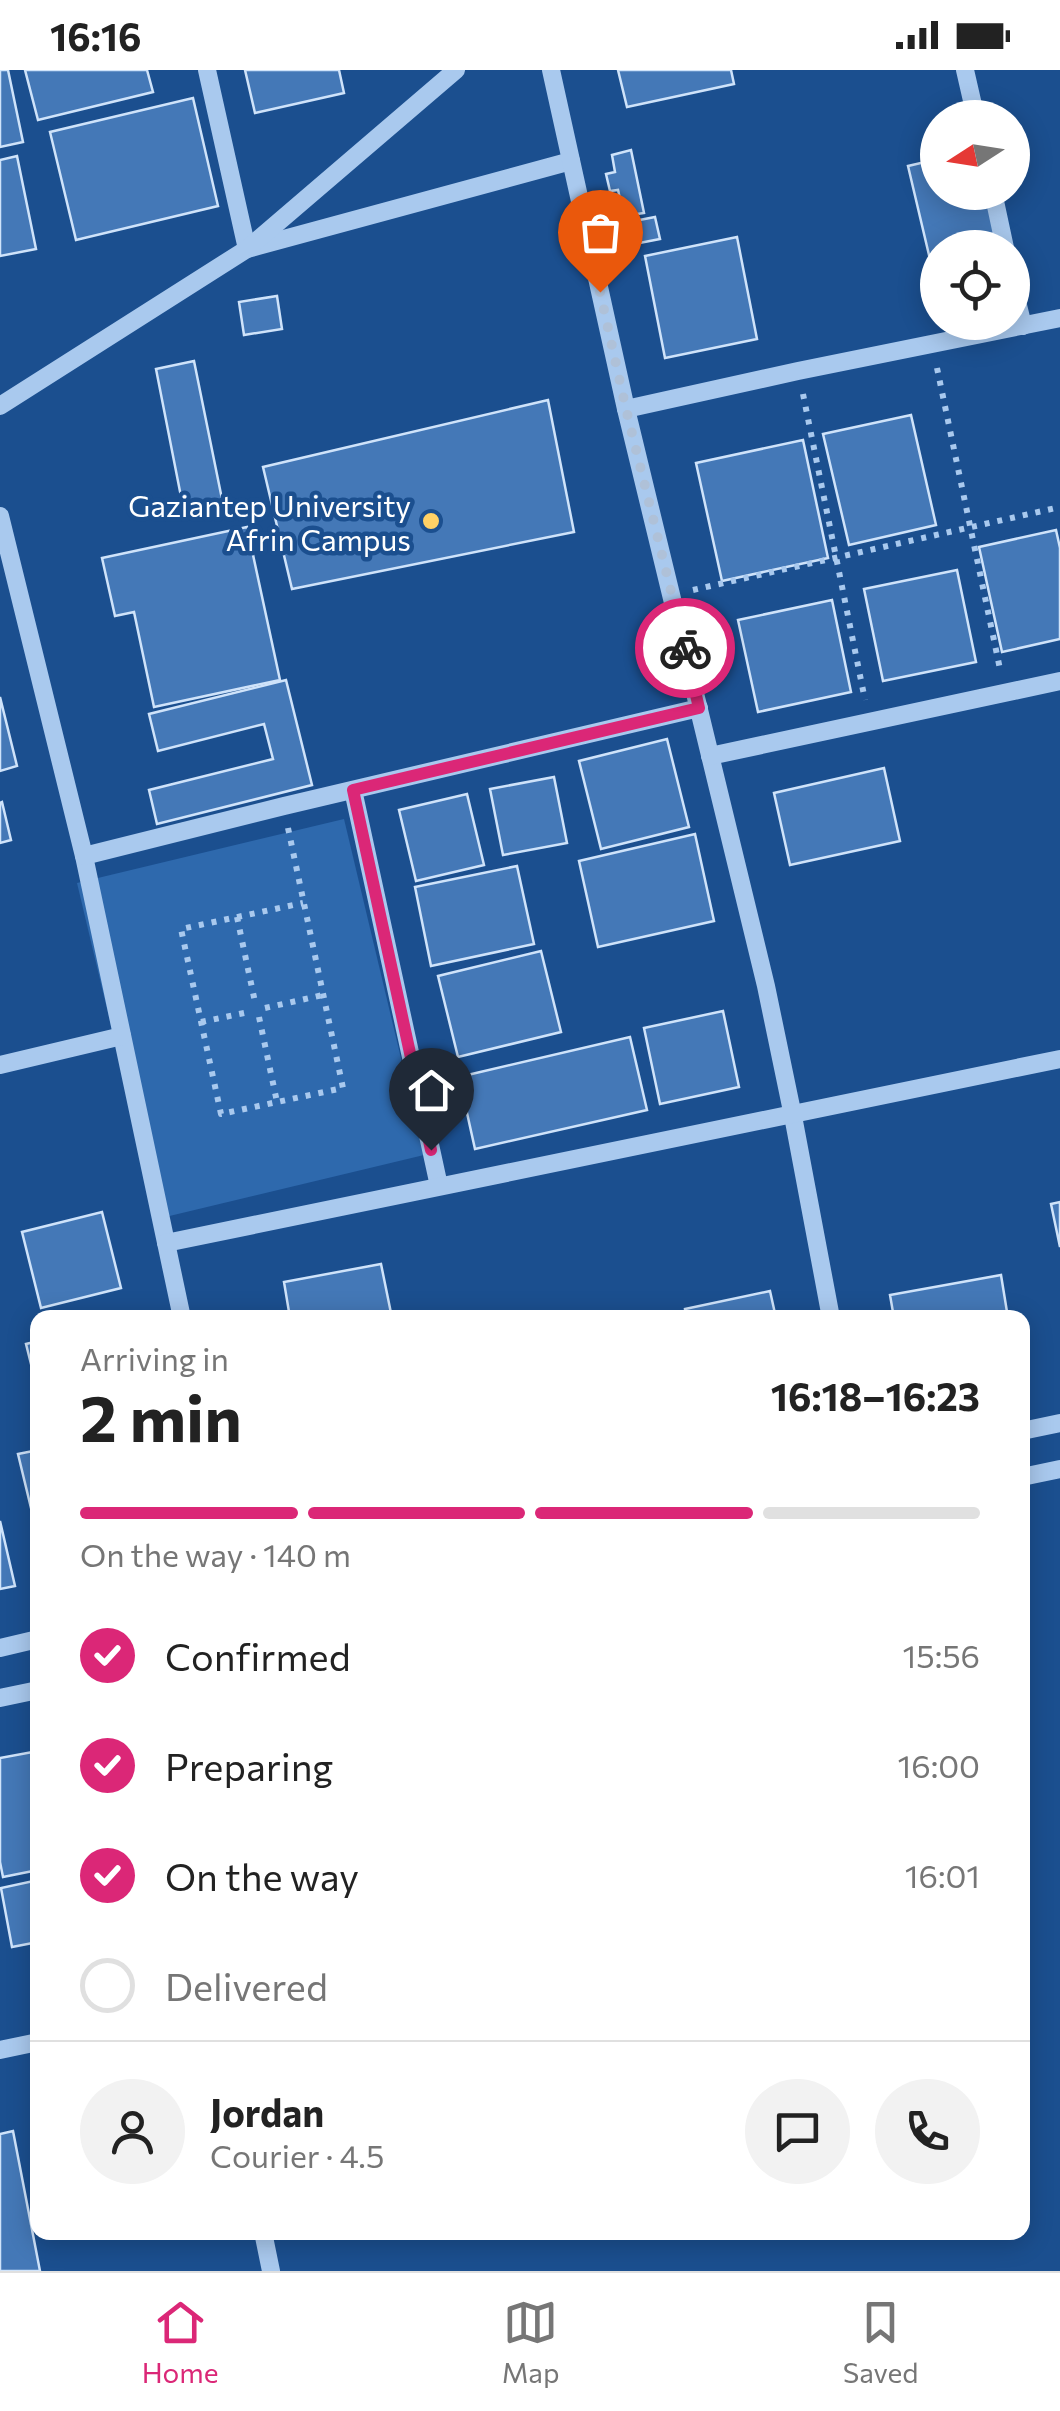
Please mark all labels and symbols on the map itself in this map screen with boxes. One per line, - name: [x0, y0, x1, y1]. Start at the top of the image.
- north arrow: [920, 100, 1030, 210]
- pin: [558, 190, 643, 293]
- place label: Gaziantep University Afrin Campus: [128, 486, 411, 557]
- marker: Gaziantep University Afrin Campus: [420, 510, 442, 532]
- courier: [635, 598, 735, 698]
- pin: [389, 1048, 474, 1151]

